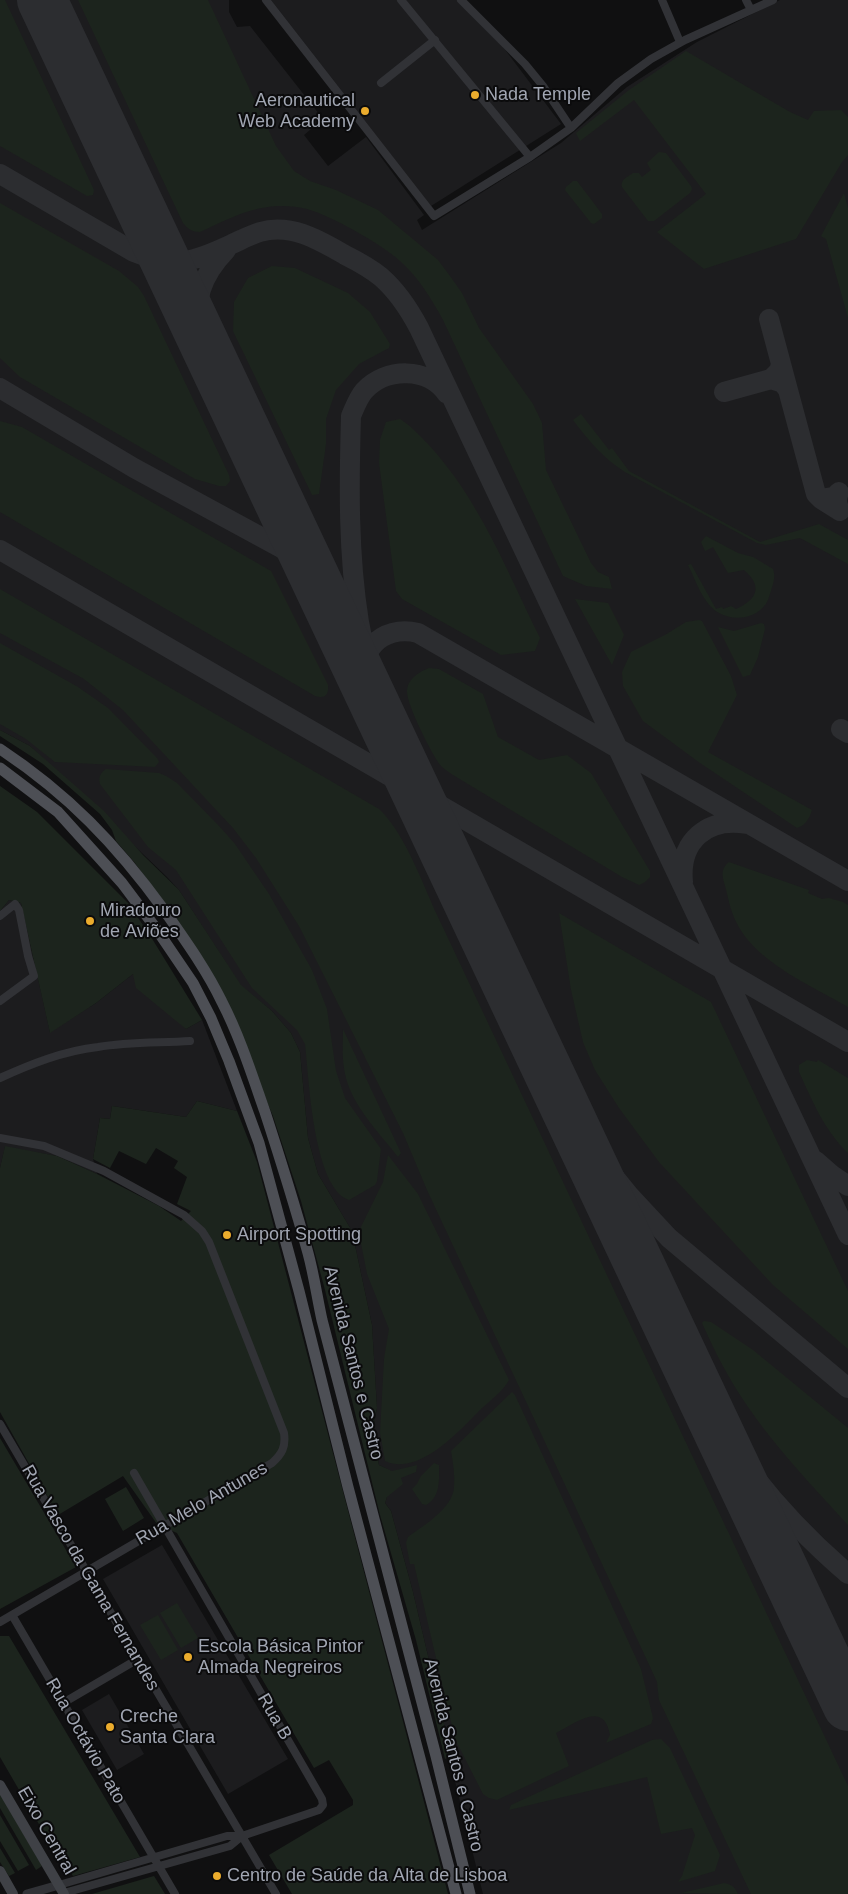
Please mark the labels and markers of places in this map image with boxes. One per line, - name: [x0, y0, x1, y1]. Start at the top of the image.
- place label: Nada Temple: [485, 84, 591, 106]
- marker: Nada Temple: [469, 89, 481, 101]
- place label: Aeronautical Web Academy: [238, 90, 355, 132]
- marker: Aeronautical Web Academy: [359, 105, 371, 117]
- place label: Miradouro de Aviões: [100, 900, 181, 942]
- marker: Miradouro de Aviões: [84, 915, 96, 927]
- place label: Airport Spotting: [237, 1224, 361, 1246]
- marker: Airport Spotting: [221, 1229, 233, 1241]
- place label: Escola Básica Pintor Almada Negreiros: [198, 1636, 363, 1678]
- marker: Escola Básica Pintor Almada Negreiros: [182, 1651, 194, 1663]
- place label: Creche Santa Clara: [120, 1706, 215, 1748]
- marker: Creche Santa Clara: [104, 1721, 116, 1733]
- place label: Centro de Saúde da Alta de Lisboa: [227, 1865, 507, 1887]
- marker: Centro de Saúde da Alta de Lisboa: [211, 1870, 223, 1882]

